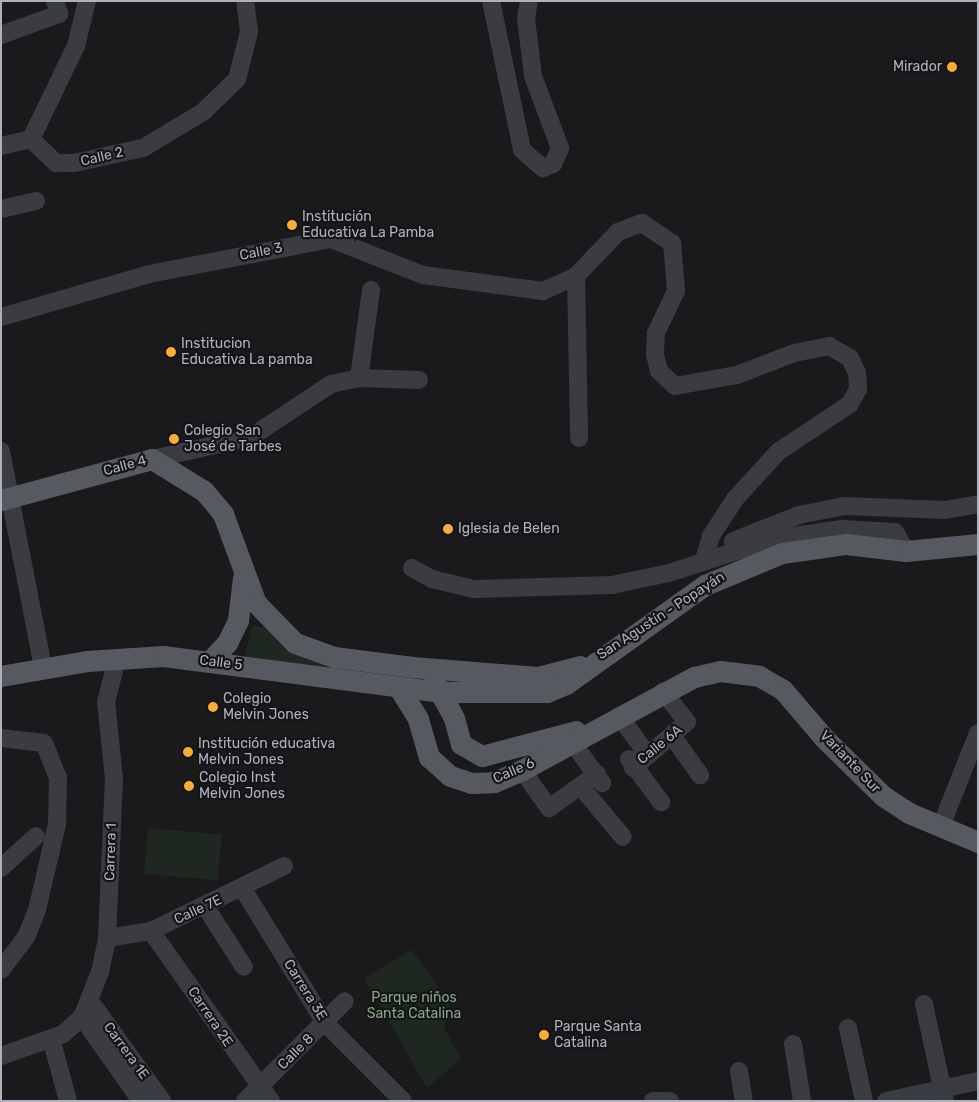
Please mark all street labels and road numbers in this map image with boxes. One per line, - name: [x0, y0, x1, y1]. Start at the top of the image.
- street label: Calle 2: [79, 144, 125, 170]
- street label: Calle 3: [238, 240, 284, 264]
- street label: Calle 4: [102, 452, 148, 480]
- street label: San Agustín - Popayán: [594, 568, 728, 664]
- street label: Calle 5: [198, 652, 244, 674]
- street label: Calle 6A: [634, 722, 686, 768]
- street label: Variante Sur: [816, 727, 884, 797]
- street label: Calle 6: [491, 755, 537, 787]
- street label: Carrera 1: [102, 823, 120, 881]
- street label: Calle 7E: [171, 892, 225, 928]
- street label: Carrera 3E: [280, 956, 330, 1024]
- street label: Carrera 2E: [184, 984, 236, 1050]
- street label: Carrera 1E: [100, 1019, 152, 1083]
- street label: Calle 8: [274, 1030, 318, 1074]

